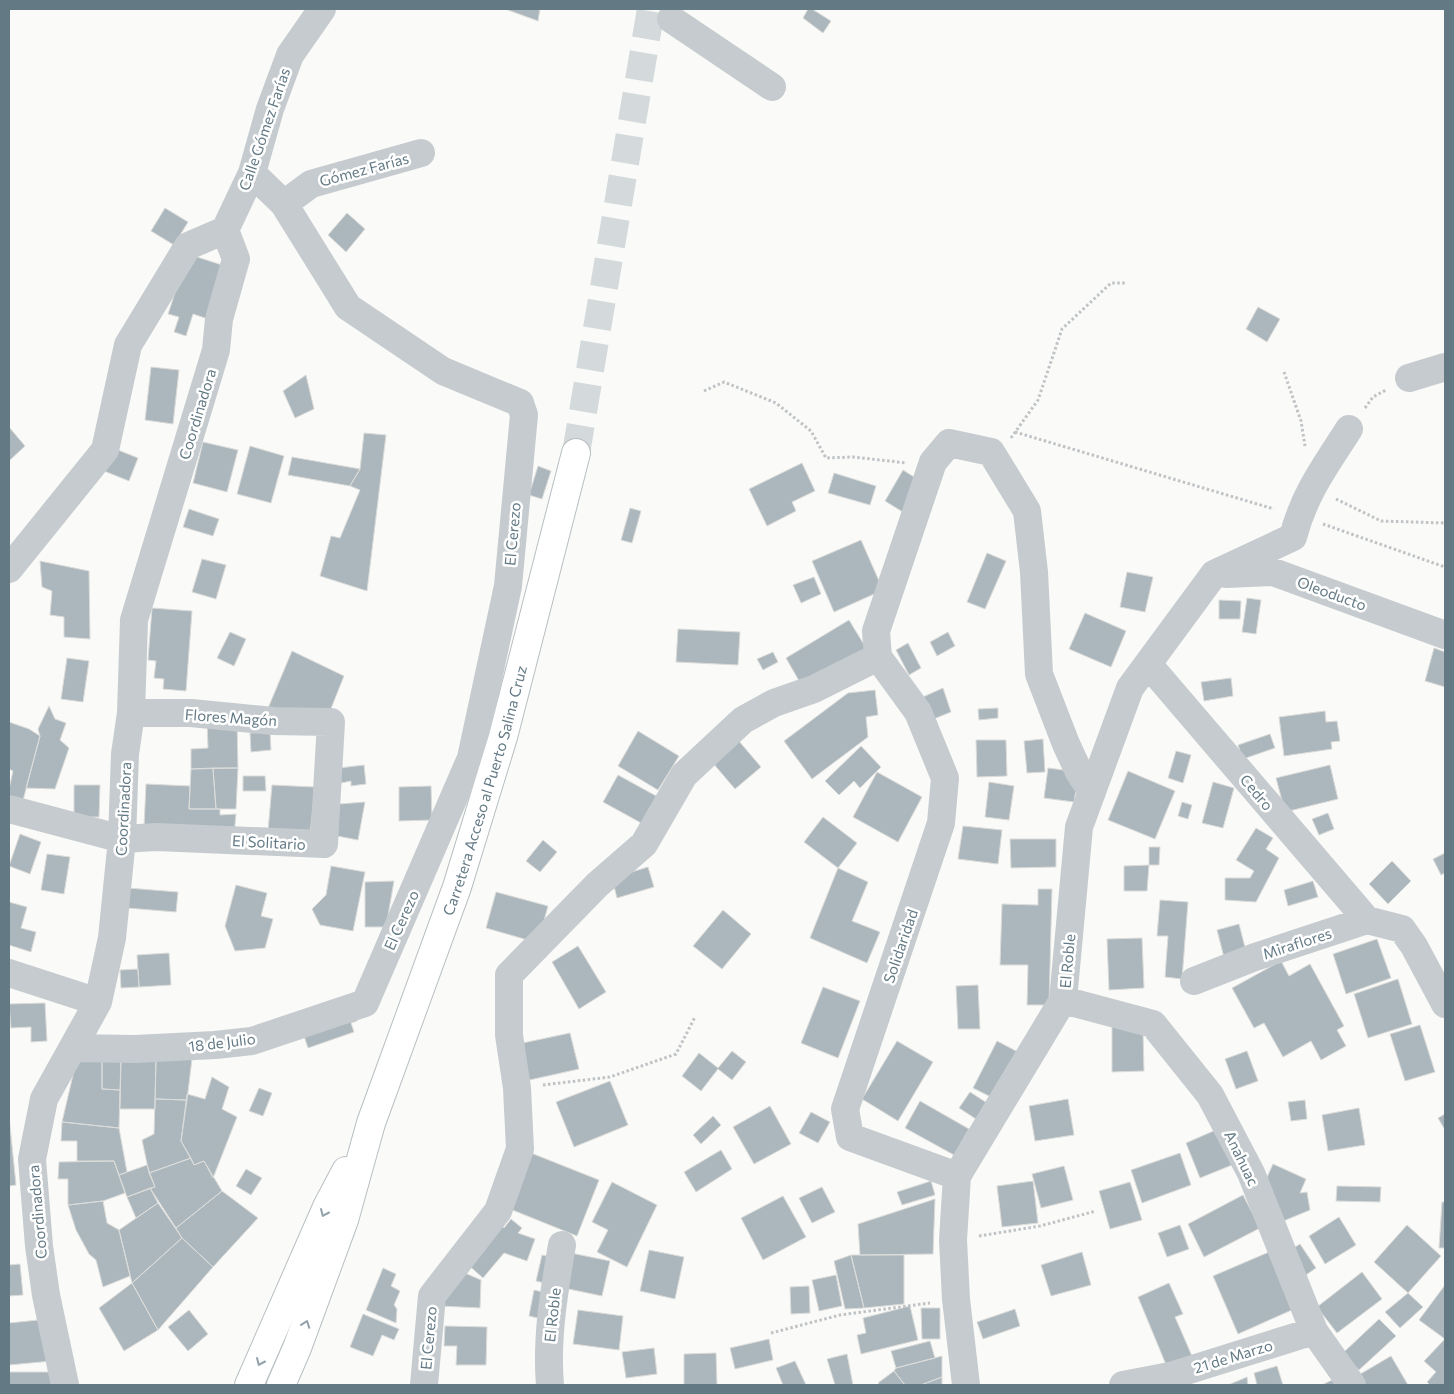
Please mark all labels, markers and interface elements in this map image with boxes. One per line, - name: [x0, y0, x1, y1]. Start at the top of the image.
- street label: Calle Gómez Farías: [235, 65, 293, 193]
- street label: Gómez Farías: [317, 148, 411, 190]
- street label: Coordinadora: [175, 366, 219, 462]
- street label: El Cerezo: [500, 501, 524, 567]
- street label: Oleoducto: [1295, 572, 1369, 614]
- street label: Carretera Acceso al Puerto Salina Cruz: [438, 664, 530, 918]
- street label: Flores Magón: [184, 705, 278, 729]
- street label: Coordinadora: [112, 761, 134, 857]
- street label: Cedro: [1237, 770, 1277, 814]
- street label: El Solitario: [232, 831, 306, 853]
- street label: El Cerezo: [380, 887, 422, 953]
- street label: Solidaridad: [879, 907, 921, 985]
- street label: Miraflores: [1260, 923, 1334, 963]
- street label: El Roble: [1056, 933, 1078, 989]
- street label: 18 de Julio: [188, 1029, 256, 1055]
- street label: Anahuac: [1221, 1128, 1263, 1188]
- street label: Coordinadora: [24, 1164, 50, 1260]
- one-way arrow: [320, 1208, 331, 1217]
- street label: El Roble: [540, 1287, 564, 1343]
- street label: El Cerezo: [416, 1305, 440, 1371]
- one-way arrow: [299, 1320, 310, 1329]
- street label: 21 de Marzo: [1191, 1335, 1275, 1377]
- one-way arrow: [255, 1357, 266, 1366]

